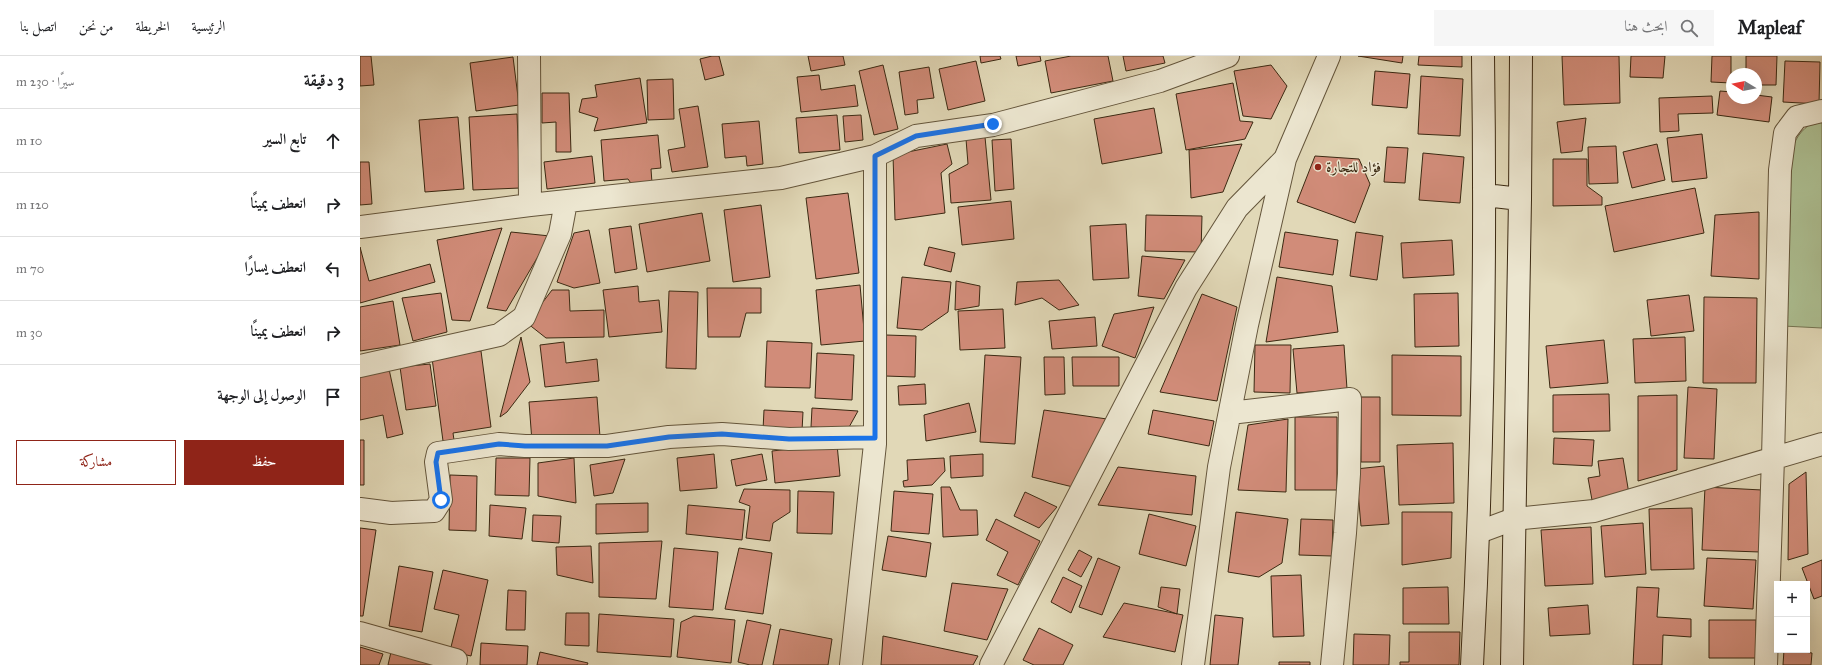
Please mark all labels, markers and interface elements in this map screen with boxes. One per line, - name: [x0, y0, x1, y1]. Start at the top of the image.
- search box: [1434, 10, 1714, 46]
- text: Mapleaf: [1738, 16, 1802, 39]
- text: ابحث هنا: [1624, 17, 1668, 35]
- icon: search: [1678, 17, 1700, 39]
- text: اتصل بنا: [20, 18, 57, 35]
- text: من نحن: [79, 18, 114, 35]
- text: الخريطة: [136, 18, 170, 35]
- text: الرئيسية: [192, 18, 225, 35]
- north arrow: [1726, 68, 1762, 104]
- text: 3 دقيقة: [304, 70, 344, 91]
- text: سيرًا · 230 m: [16, 74, 75, 90]
- route end: [984, 115, 1002, 133]
- text: تابع السير: [264, 130, 306, 148]
- icon: ahead: [322, 130, 344, 152]
- text: 10 m: [16, 133, 42, 149]
- place label: فؤاد للتجارة: [1326, 158, 1381, 176]
- marker: فؤاد للتجارة: [1313, 162, 1323, 172]
- text: انعطف يمينًا: [251, 194, 306, 212]
- icon: right: [322, 194, 344, 216]
- text: 120 m: [16, 197, 49, 213]
- text: انعطف يسارًا: [244, 258, 306, 276]
- icon: left: [322, 258, 344, 280]
- text: 70 m: [16, 261, 44, 277]
- text: انعطف يمينًا: [251, 322, 306, 340]
- icon: right: [322, 322, 344, 344]
- text: 30 m: [16, 325, 43, 341]
- text: الوصول إلى الوجهة: [217, 386, 306, 404]
- icon: arrive: [322, 386, 344, 408]
- button: مشاركة: [16, 440, 176, 485]
- button: حفظ: [184, 440, 344, 485]
- route start: [432, 491, 450, 509]
- map controls: [1774, 581, 1810, 653]
- button: +: [1774, 581, 1810, 617]
- button: −: [1774, 617, 1810, 653]

